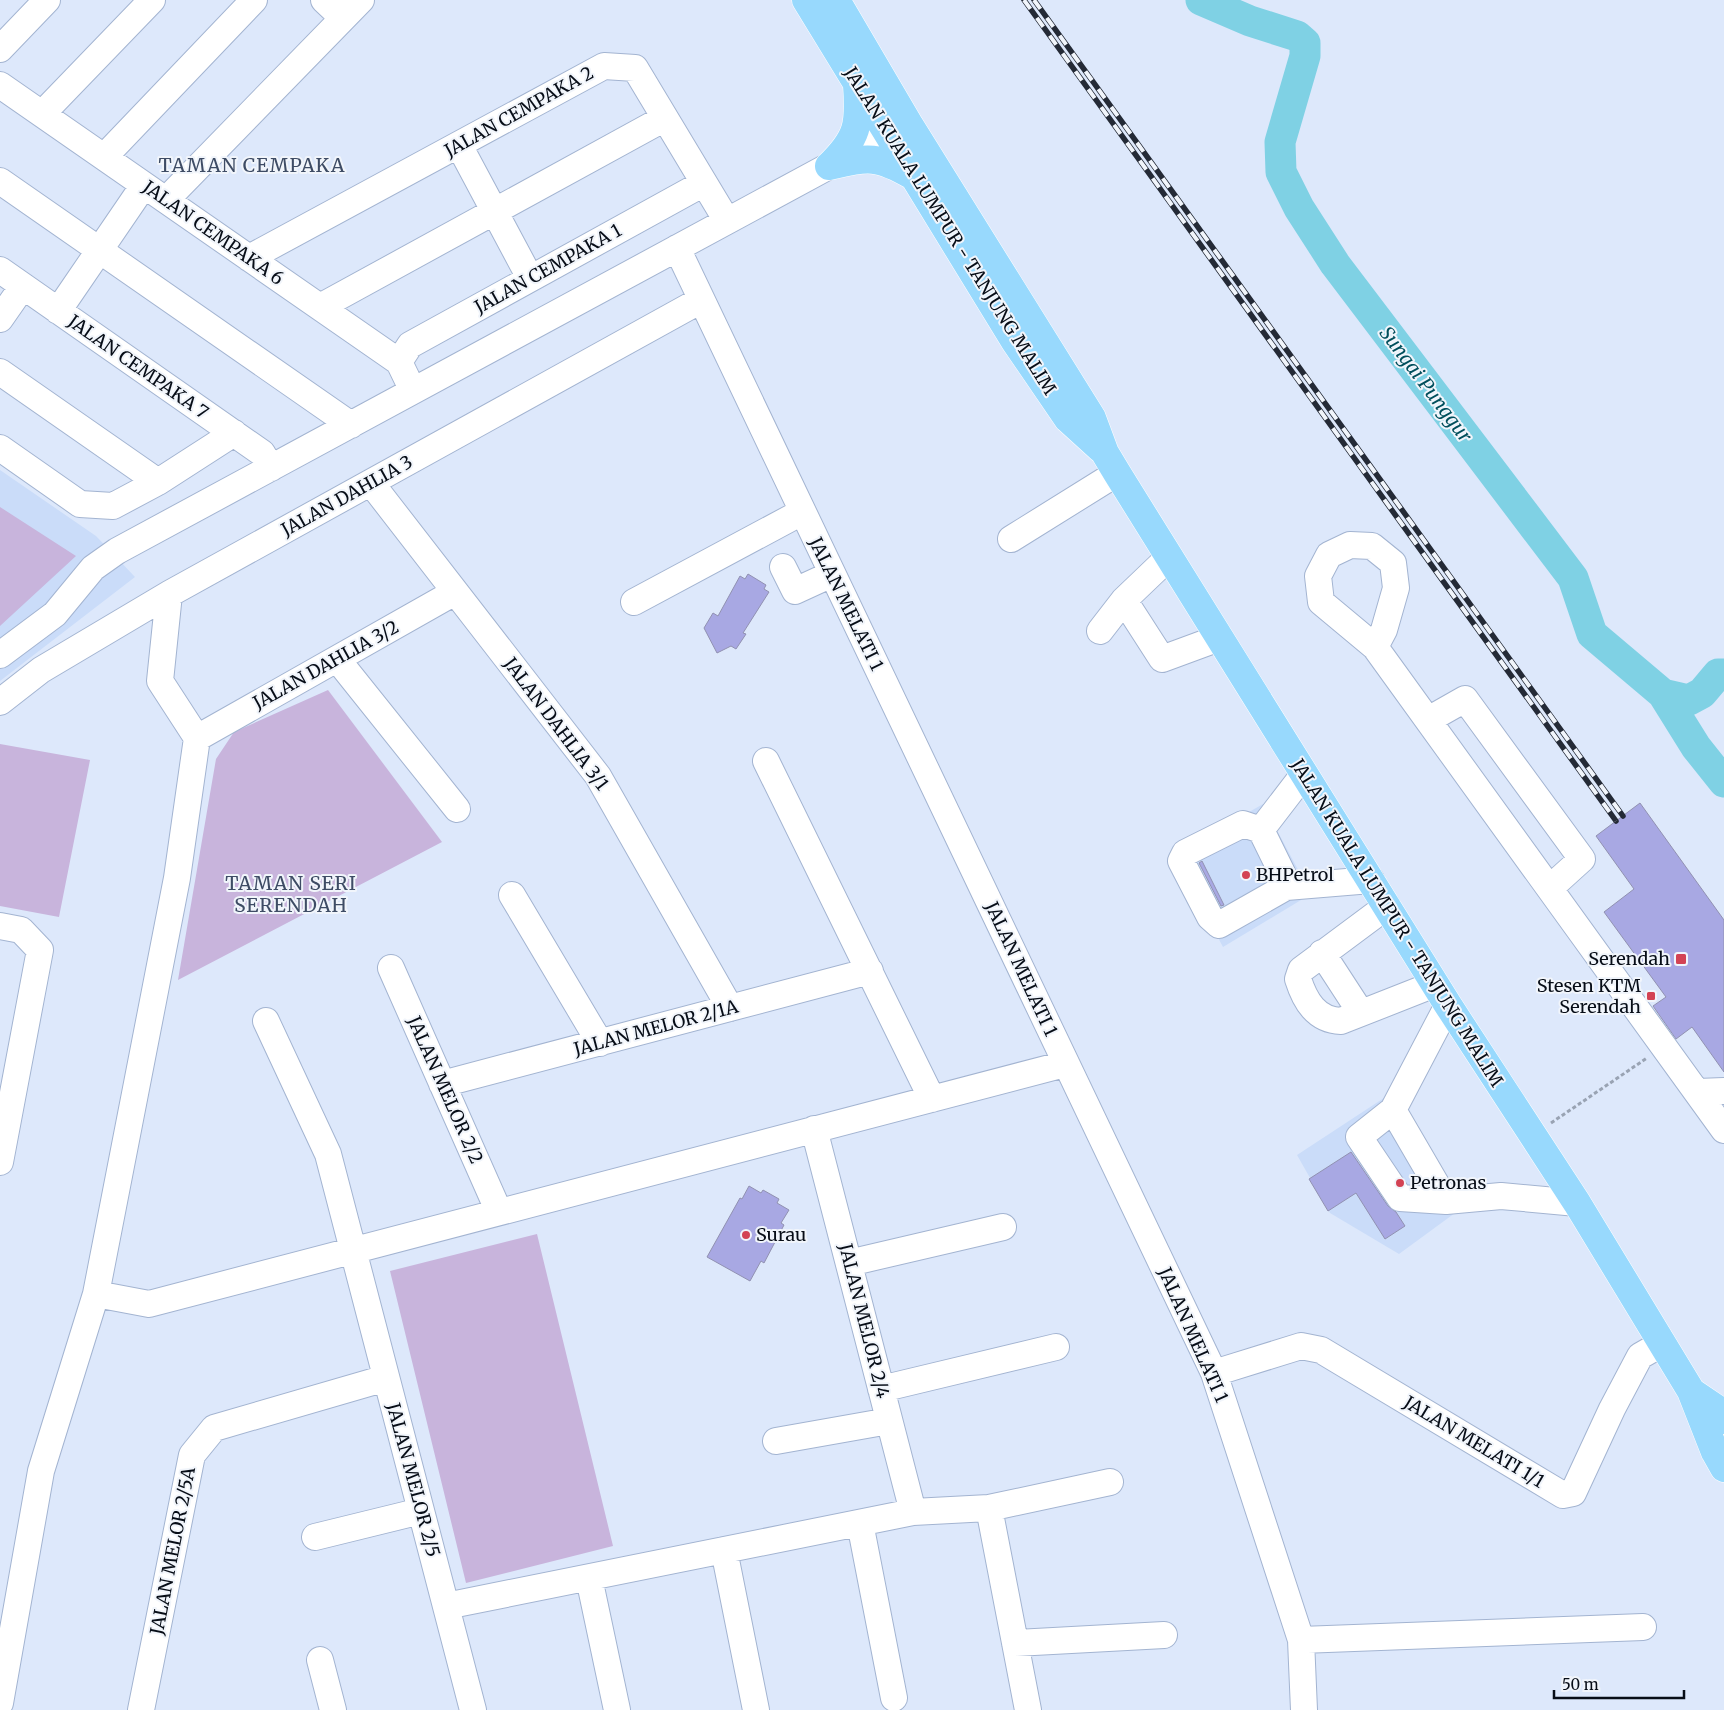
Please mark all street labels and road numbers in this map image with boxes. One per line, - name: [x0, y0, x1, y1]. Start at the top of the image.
- street label: JALAN CEMPAKA 2: [439, 61, 597, 163]
- street label: JALAN KUALA LUMPUR - TANJUNG MALIM: [839, 62, 1062, 399]
- street label: JALAN CEMPAKA 6: [137, 175, 288, 290]
- street label: JALAN CEMPAKA 1: [469, 219, 625, 319]
- street label: JALAN CEMPAKA 7: [63, 309, 213, 424]
- street label: JALAN DAHLIA 3: [276, 450, 416, 542]
- street label: JALAN MELATI 1: [804, 532, 889, 674]
- street label: JALAN DAHLIA 3/2: [248, 615, 403, 715]
- street label: JALAN DAHLIA 3/1: [498, 652, 614, 795]
- street label: JALAN KUALA LUMPUR - TANJUNG MALIM: [1286, 754, 1509, 1091]
- street label: JALAN MELATI 1: [980, 897, 1063, 1040]
- street label: JALAN MELOR 2/1A: [570, 994, 741, 1061]
- street label: JALAN MELOR 2/2: [402, 1012, 488, 1167]
- street label: JALAN MELOR 2/4: [834, 1240, 895, 1401]
- street label: JALAN MELATI 1: [1153, 1263, 1234, 1406]
- street label: JALAN MELATI 1/1: [1399, 1390, 1549, 1493]
- street label: JALAN MELOR 2/5: [382, 1399, 445, 1559]
- street label: JALAN MELOR 2/5A: [145, 1465, 200, 1638]

